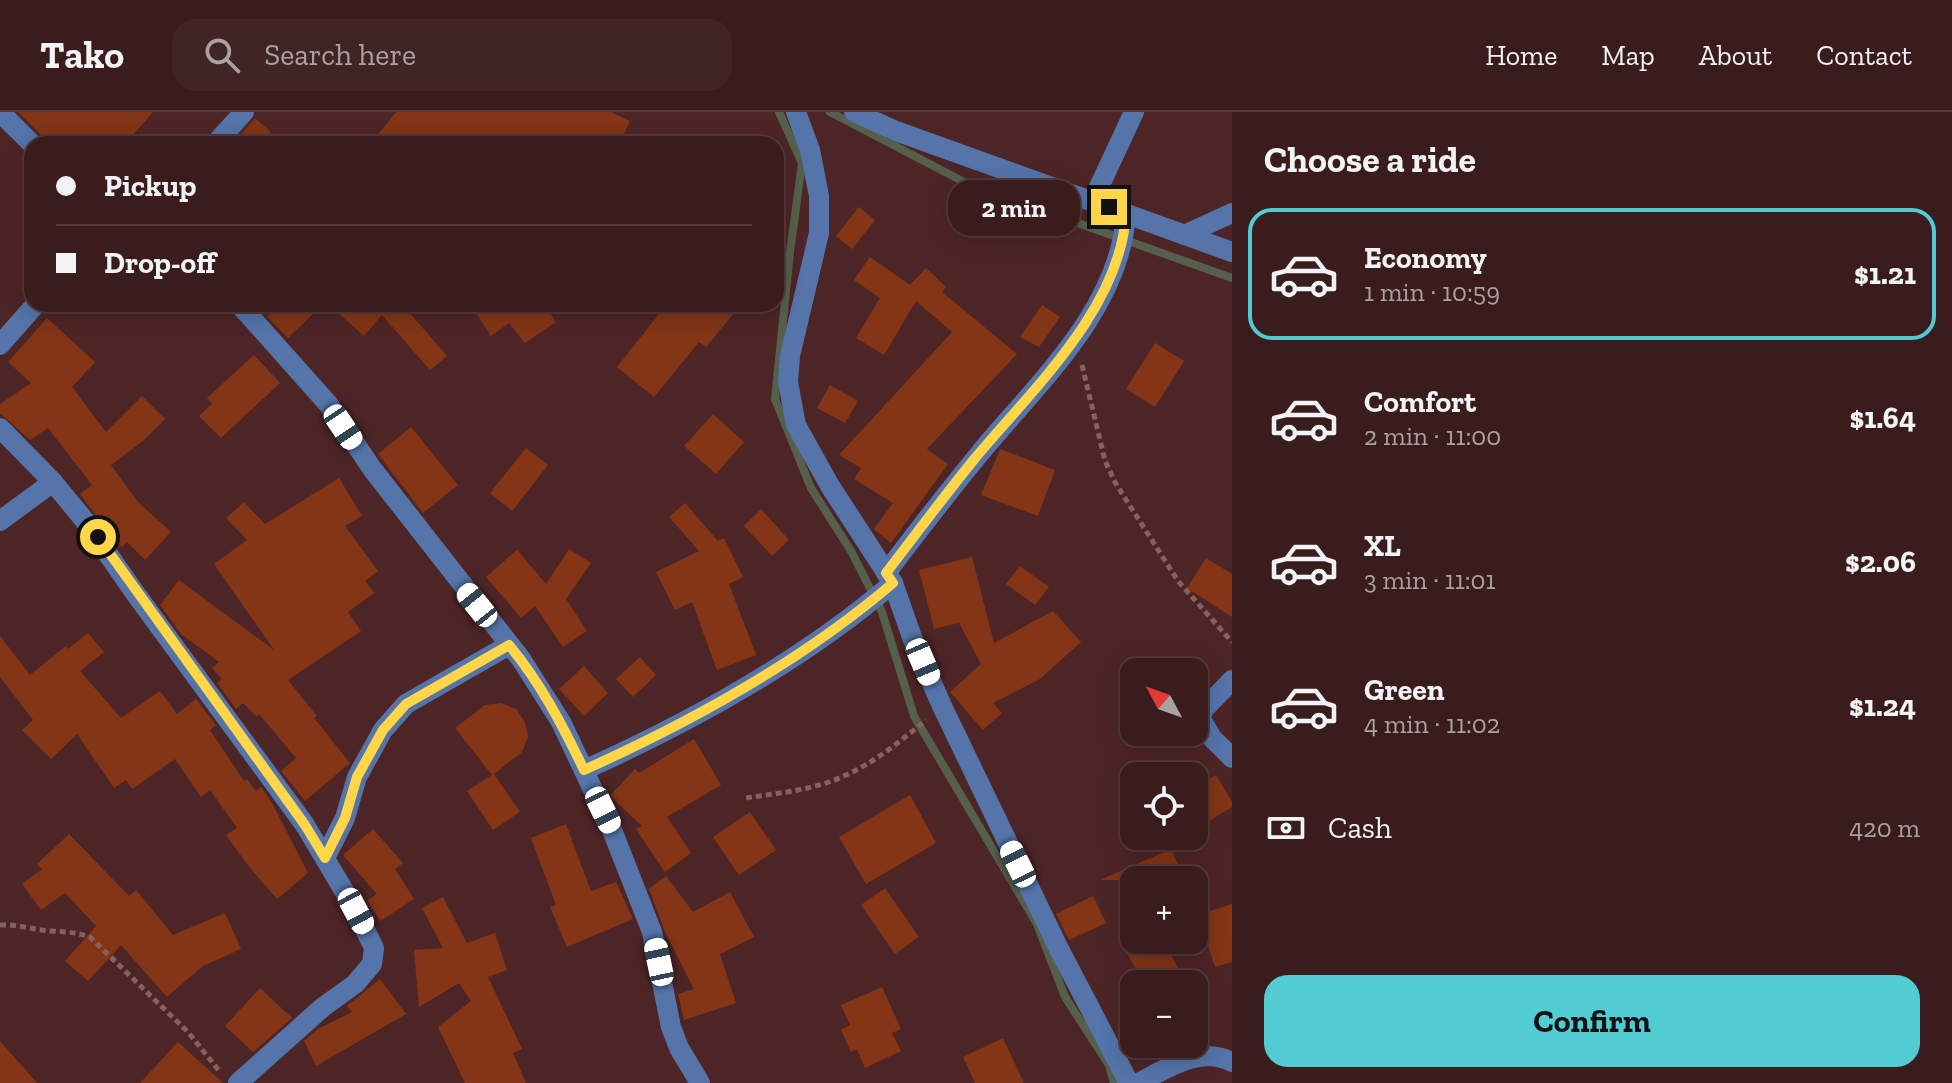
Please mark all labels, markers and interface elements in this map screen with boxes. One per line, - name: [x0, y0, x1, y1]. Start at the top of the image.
- search box: [172, 19, 732, 91]
- text: Tako: [40, 32, 124, 78]
- icon: search: [200, 33, 244, 77]
- text: Search here: [264, 37, 416, 73]
- text: Home: [1485, 39, 1557, 72]
- text: Map: [1601, 39, 1655, 72]
- text: About: [1699, 39, 1772, 72]
- text: Contact: [1816, 39, 1912, 72]
- text: Choose a ride: [1264, 138, 1476, 181]
- text: Pickup: [104, 168, 196, 204]
- callout: 2 min: [949, 179, 1081, 235]
- route end: [1091, 189, 1127, 225]
- text: 2 min: [982, 192, 1046, 224]
- icon: car: [1268, 238, 1340, 310]
- text: Economy: [1364, 240, 1487, 276]
- text: Drop-off: [104, 245, 216, 281]
- text: $1.21: [1854, 256, 1916, 292]
- text: 1 min · 10:59: [1364, 276, 1500, 308]
- icon: car: [1268, 382, 1340, 454]
- text: Comfort: [1364, 384, 1476, 420]
- car: [320, 400, 366, 454]
- text: $1.64: [1850, 400, 1916, 436]
- text: 2 min · 11:00: [1364, 420, 1501, 452]
- route start: [80, 519, 116, 555]
- icon: car: [1268, 526, 1340, 598]
- text: XL: [1364, 528, 1401, 564]
- text: $2.06: [1845, 544, 1916, 580]
- text: 3 min · 11:01: [1364, 564, 1496, 596]
- car: [453, 579, 501, 631]
- car: [903, 635, 943, 689]
- north arrow: [1120, 658, 1208, 746]
- map controls: [1120, 658, 1208, 1058]
- icon: car: [1268, 670, 1340, 742]
- text: Green: [1364, 672, 1444, 708]
- text: $1.24: [1849, 688, 1916, 724]
- text: 4 min · 11:02: [1364, 708, 1500, 740]
- button: locate: [1120, 762, 1208, 850]
- car: [582, 783, 624, 837]
- icon: cash: [1264, 806, 1308, 850]
- text: Cash: [1328, 810, 1392, 846]
- text: 420 m: [1849, 812, 1920, 844]
- car: [997, 837, 1039, 891]
- button: +: [1120, 866, 1208, 954]
- car: [334, 884, 378, 938]
- car: [642, 936, 676, 988]
- button: −: [1120, 970, 1208, 1058]
- button: Confirm: [1264, 975, 1920, 1067]

